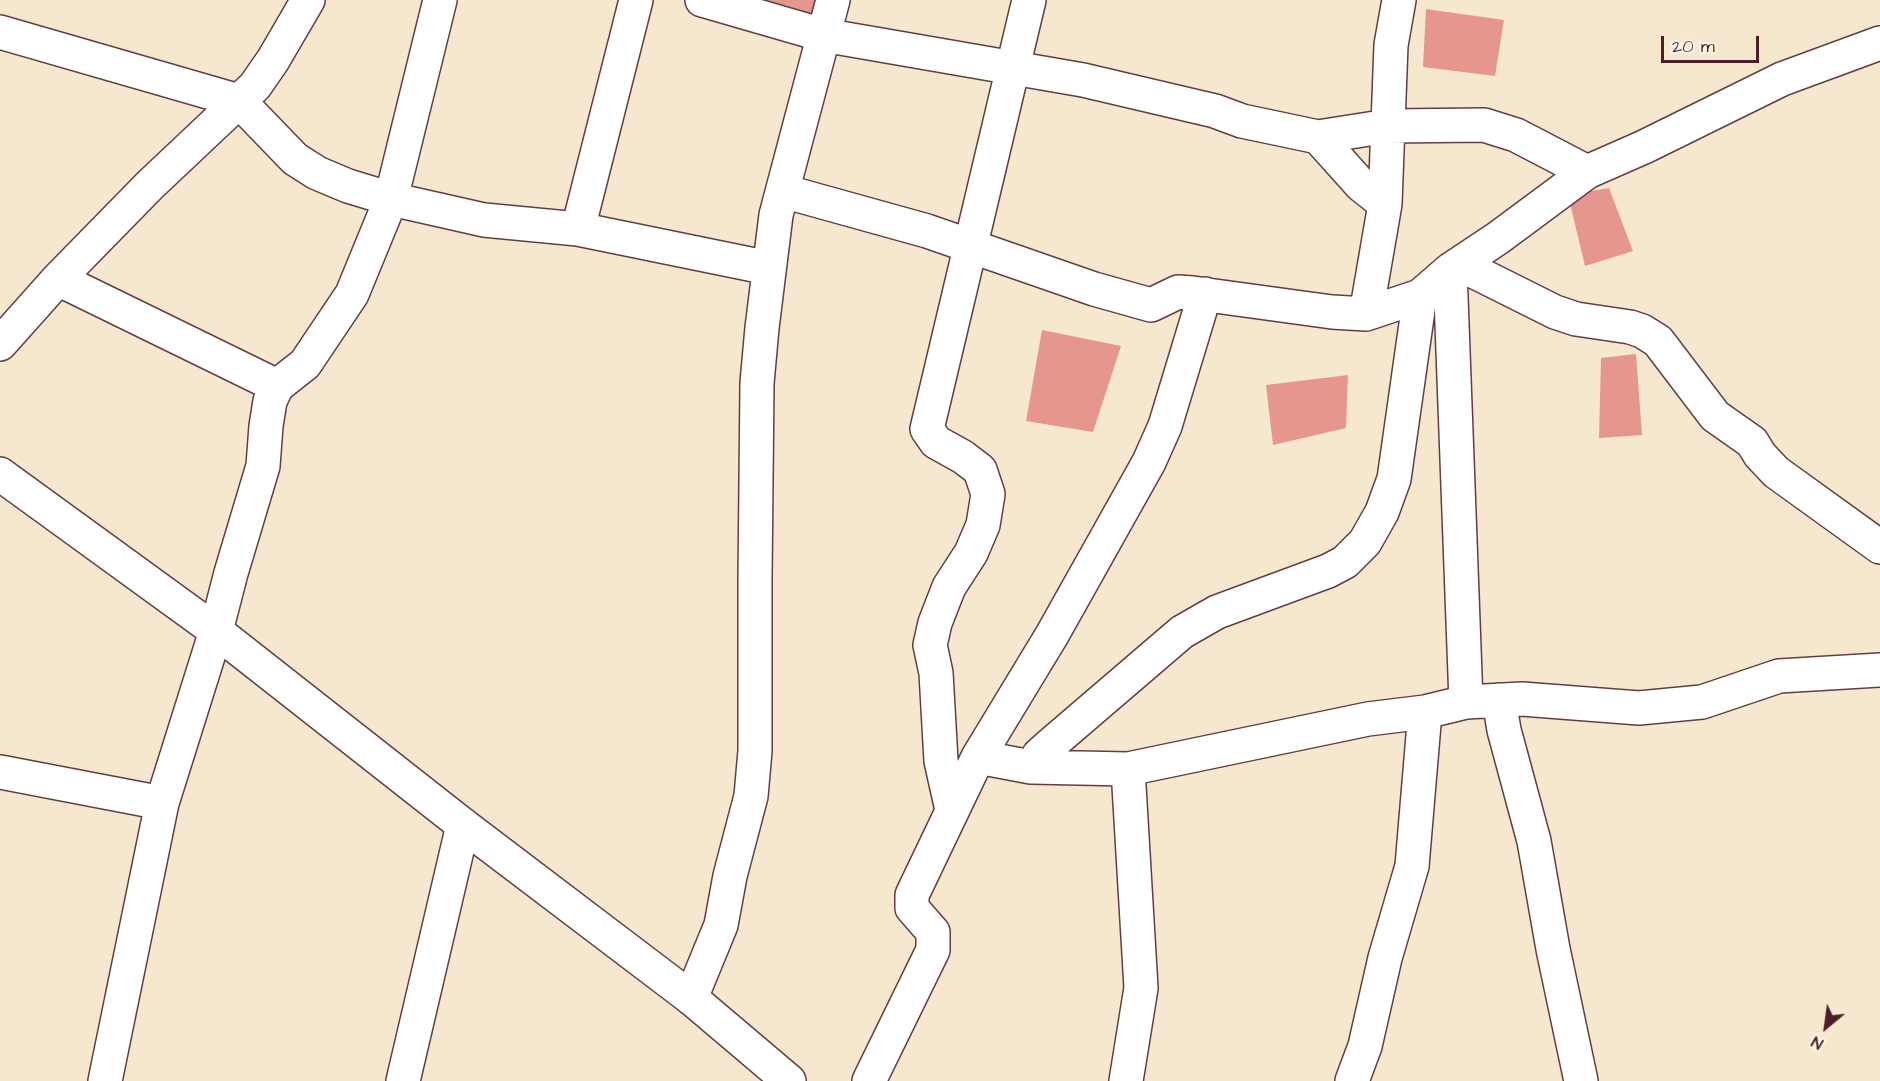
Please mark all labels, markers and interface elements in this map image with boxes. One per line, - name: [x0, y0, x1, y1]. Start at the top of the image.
- scale bar: [1664, 24, 1762, 62]
- text: 20 m: [1672, 34, 1715, 59]
- north arrow: [1796, 997, 1856, 1057]
- text: N: [1808, 1031, 1827, 1055]

